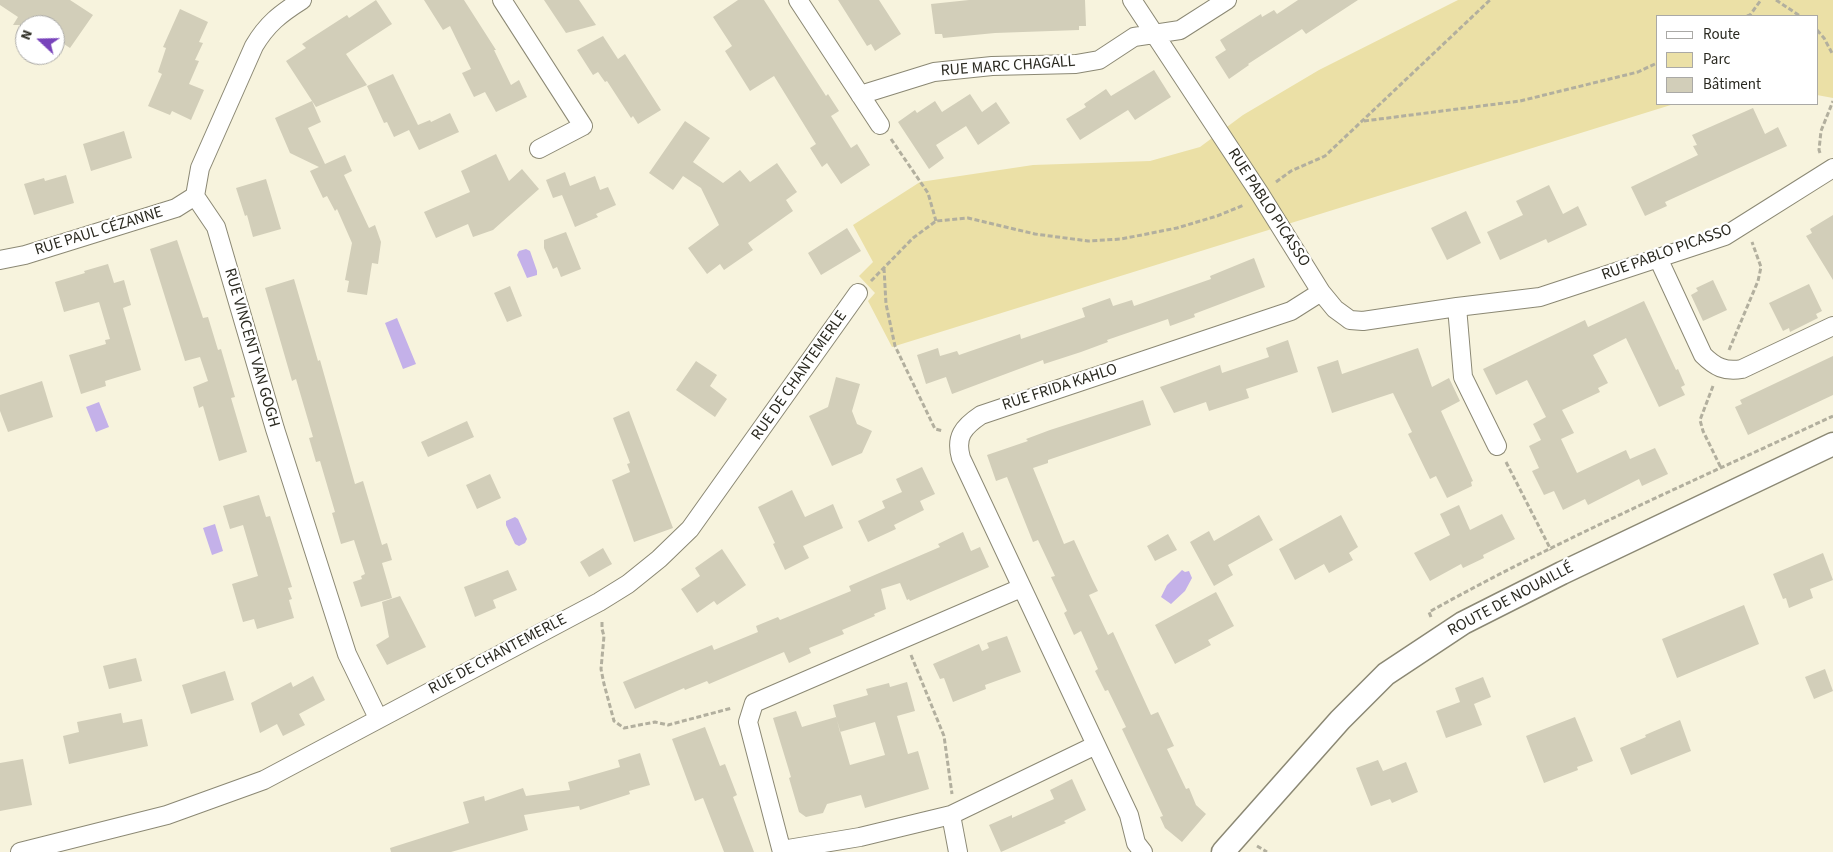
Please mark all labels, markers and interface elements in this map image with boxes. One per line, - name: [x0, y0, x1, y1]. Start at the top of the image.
- north arrow: [15, 15, 65, 65]
- legend: [1656, 15, 1818, 105]
- text: Route: [1703, 24, 1740, 45]
- text: N: [16, 27, 38, 43]
- text: Parc: [1703, 49, 1730, 70]
- street label: RUE MARC CHAGALL: [940, 53, 1076, 81]
- text: Bâtiment: [1703, 74, 1761, 95]
- street label: RUE PABLO PICASSO: [1223, 145, 1313, 271]
- street label: RUE PAUL CÉZANNE: [33, 203, 165, 261]
- street label: RUE PABLO PICASSO: [1599, 221, 1735, 285]
- street label: RUE VINCENT VAN GOGH: [219, 266, 283, 430]
- street label: RUE DE CHANTEMERLE: [748, 308, 852, 444]
- street label: RUE FRIDA KAHLO: [1000, 360, 1120, 416]
- street label: ROUTE DE NOUAILLÉ: [1445, 559, 1577, 641]
- street label: RUE DE CHANTEMERLE: [426, 610, 570, 700]

